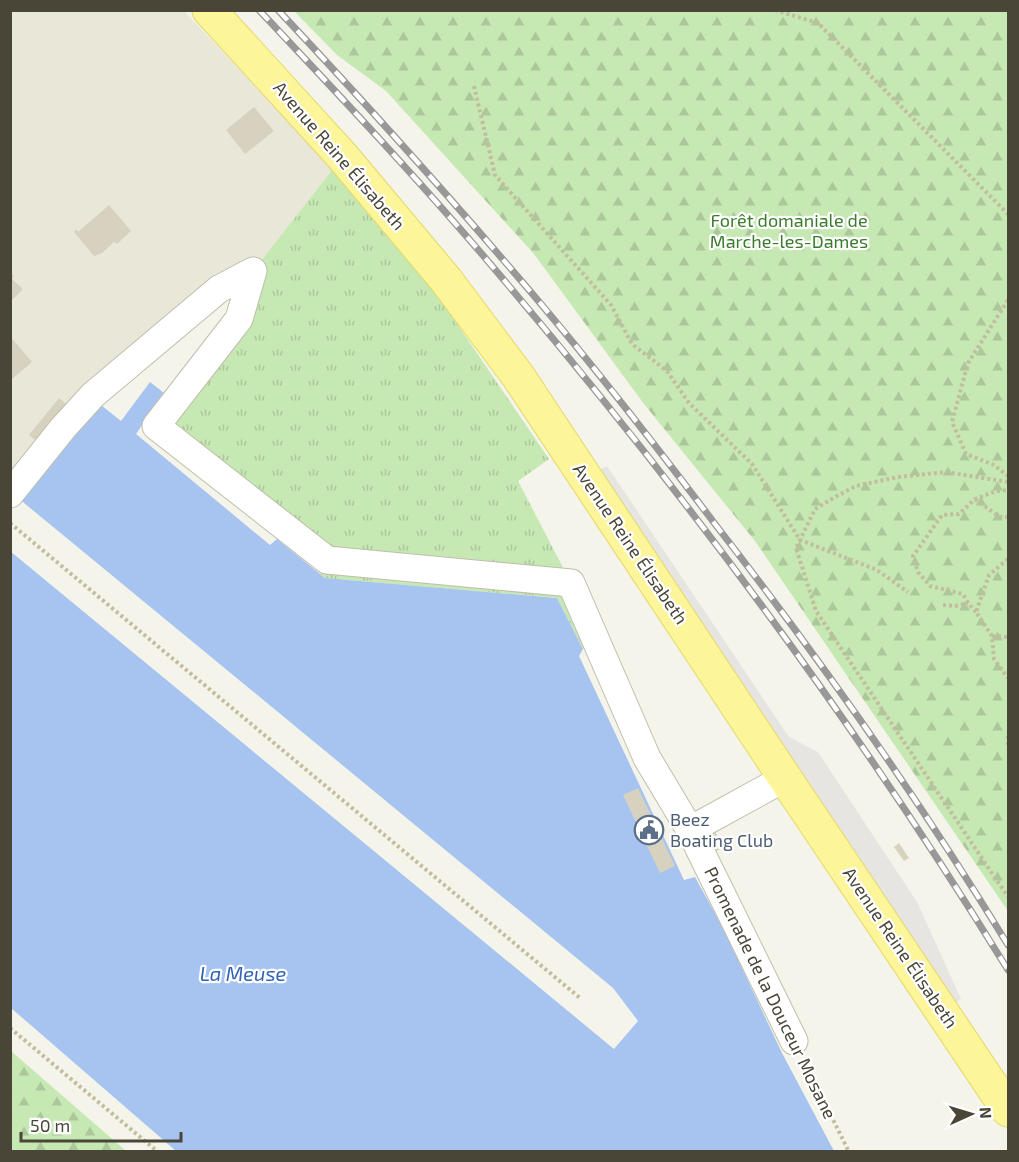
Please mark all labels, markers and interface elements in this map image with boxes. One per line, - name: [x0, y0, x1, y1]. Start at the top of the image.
- street label: Avenue Reine Élisabeth: [269, 77, 410, 234]
- park label: Forêt domaniale de Marche-les-Dames: [710, 209, 868, 252]
- street label: Avenue Reine Élisabeth: [569, 459, 693, 628]
- place label: Beez Boating Club: [670, 808, 773, 851]
- public building icon: Beez Boating Club: [633, 814, 665, 846]
- street label: Promenade de la Douceur Mosane: [700, 863, 842, 1122]
- street label: Avenue Reine Élisabeth: [839, 863, 963, 1032]
- water label: La Meuse: [200, 961, 287, 985]
- north arrow: [941, 1084, 1001, 1144]
- scale bar: [21, 1105, 182, 1143]
- text: N: [977, 1106, 996, 1119]
- text: 50 m: [30, 1114, 70, 1136]

